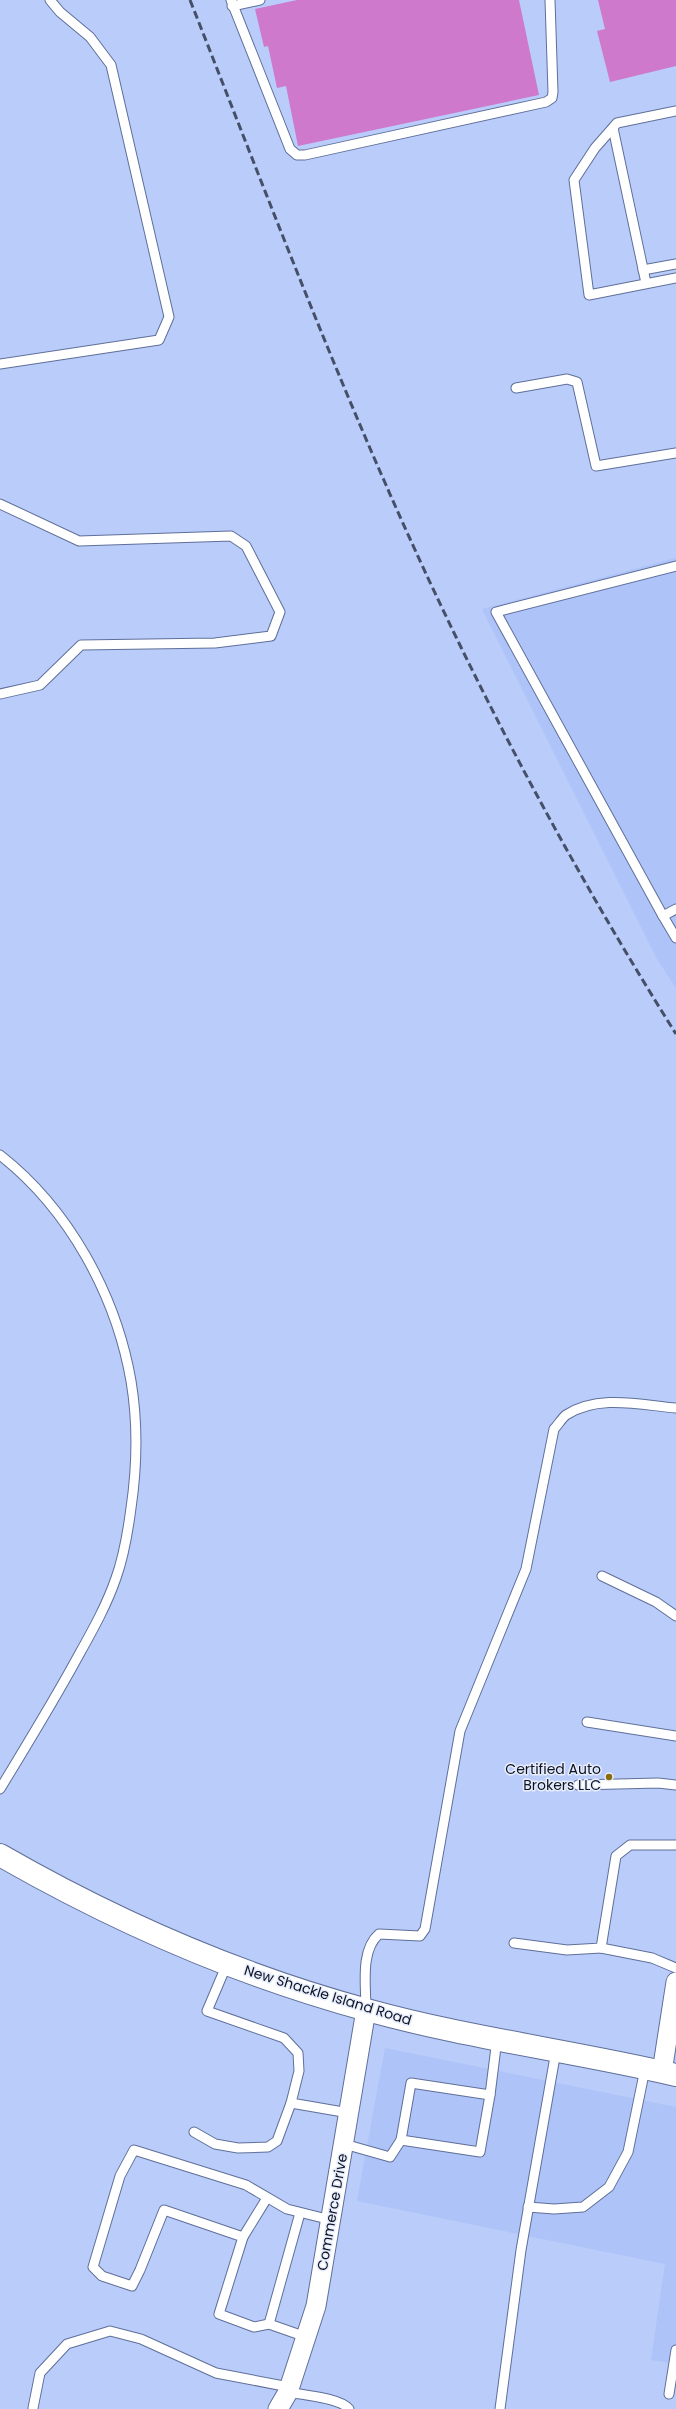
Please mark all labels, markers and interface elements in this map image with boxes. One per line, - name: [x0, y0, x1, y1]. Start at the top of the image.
- place label: Certified Auto Brokers LLC: [505, 1759, 601, 1795]
- marker: Certified Auto Brokers LLC: [604, 1772, 614, 1782]
- street label: New Shackle Island Road: [242, 1960, 414, 2030]
- street label: Commerce Drive: [312, 2152, 352, 2272]

